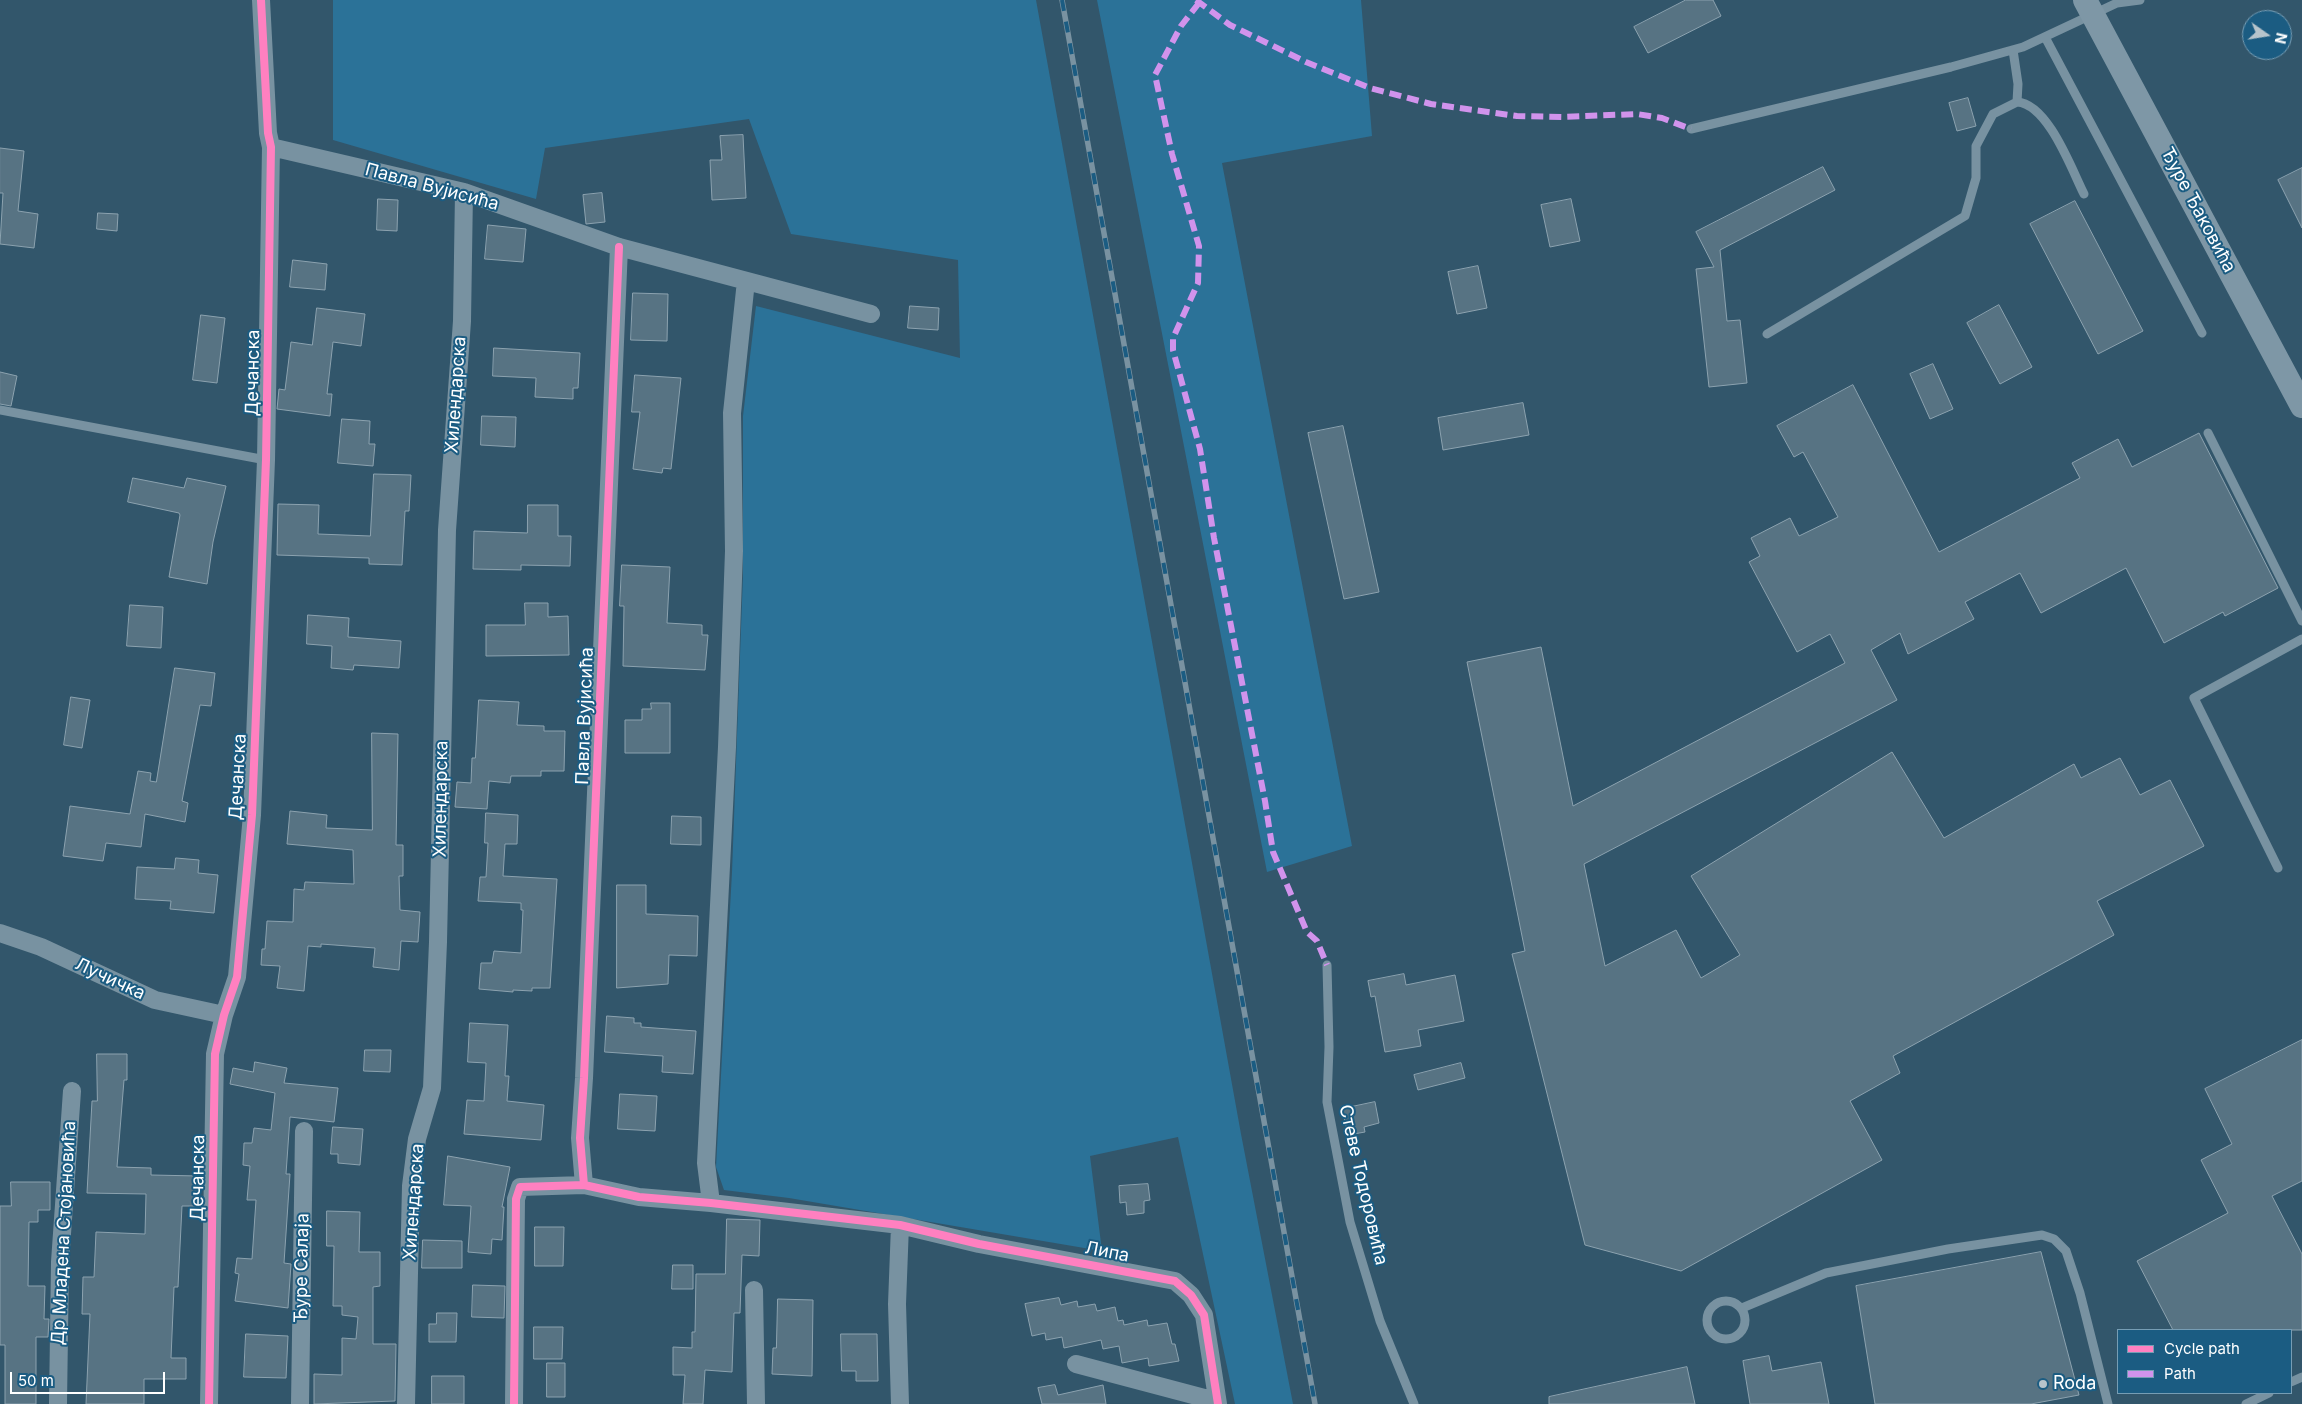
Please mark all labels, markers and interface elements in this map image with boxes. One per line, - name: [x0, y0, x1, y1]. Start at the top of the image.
- north arrow: [2242, 10, 2292, 60]
- text: N: [2272, 31, 2291, 45]
- street label: Ђуре Ђаковића: [2156, 144, 2240, 276]
- street label: Павла Вујисића: [363, 159, 501, 215]
- street label: Дечанска: [241, 329, 265, 417]
- street label: Хилендарска: [441, 336, 471, 454]
- street label: Павла Вујисића: [572, 647, 598, 785]
- street label: Дечанска: [225, 733, 251, 821]
- street label: Хилендарска: [429, 740, 453, 858]
- street label: Лучичка: [72, 953, 148, 1005]
- street label: Стеве Тодоровића: [1334, 1103, 1392, 1267]
- street label: Др Младена Стојановића: [47, 1120, 81, 1346]
- street label: Дечанска: [186, 1134, 210, 1222]
- street label: Хилендарска: [399, 1143, 429, 1261]
- street label: Ђуре Салаја: [290, 1213, 314, 1323]
- street label: Липа: [1083, 1237, 1131, 1267]
- legend: [2117, 1329, 2292, 1394]
- text: Cycle path: [2164, 1339, 2240, 1358]
- scale bar: [12, 1362, 168, 1394]
- text: Path: [2164, 1364, 2196, 1383]
- text: 50 m: [18, 1371, 54, 1390]
- place label: Roda: [2053, 1373, 2096, 1395]
- marker: Roda: [2037, 1378, 2049, 1390]

